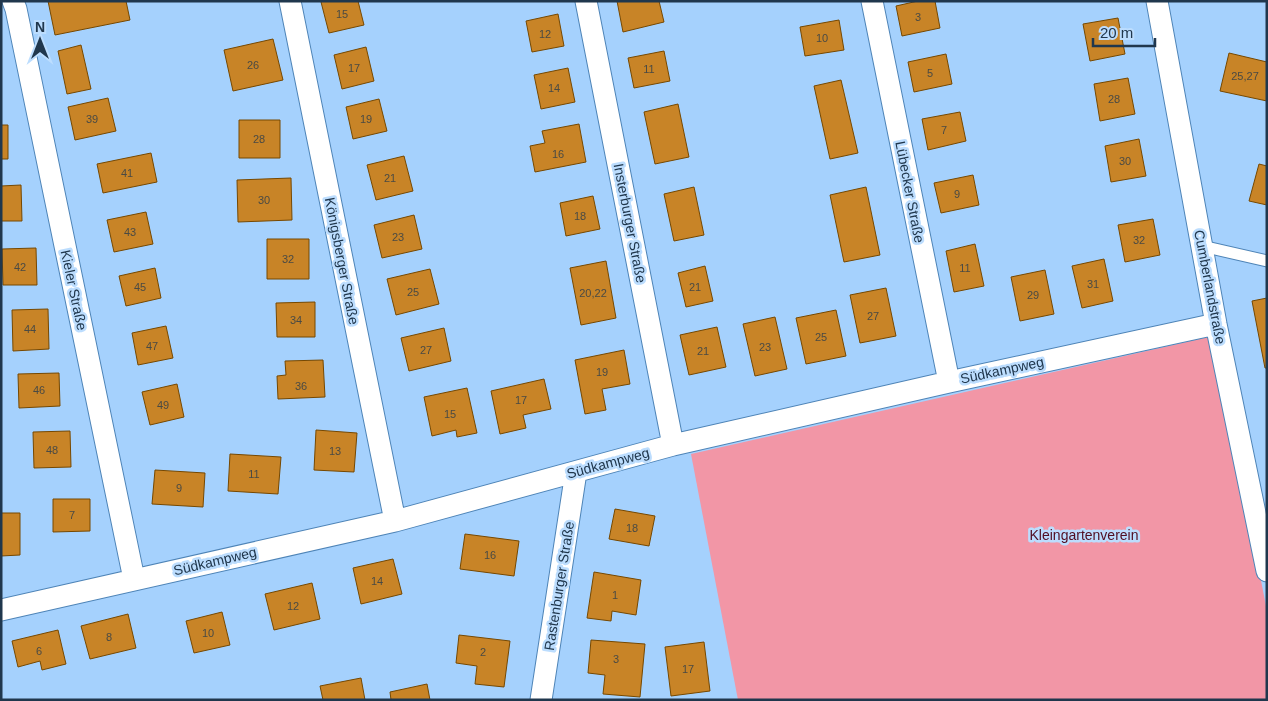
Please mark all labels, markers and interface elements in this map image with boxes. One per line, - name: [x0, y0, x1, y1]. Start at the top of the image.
- house number: 15: [336, 8, 348, 20]
- house number: 3: [915, 11, 921, 23]
- north arrow: [15, 15, 65, 65]
- scale bar: [1093, 15, 1156, 47]
- text: N: [35, 19, 45, 35]
- text: 20 m: [1100, 24, 1133, 41]
- house number: 12: [539, 28, 551, 40]
- house number: 10: [816, 32, 828, 44]
- house number: 26: [247, 59, 259, 71]
- house number: 17: [348, 62, 360, 74]
- house number: 11: [643, 63, 655, 75]
- house number: 5: [927, 67, 933, 79]
- house number: 25,27: [1231, 70, 1259, 82]
- house number: 14: [548, 82, 560, 94]
- house number: 28: [1108, 93, 1120, 105]
- house number: 39: [86, 113, 98, 125]
- house number: 19: [360, 113, 372, 125]
- house number: 7: [941, 124, 947, 136]
- house number: 28: [253, 133, 265, 145]
- street label: Lübecker Straße: [892, 140, 928, 245]
- house number: 16: [552, 148, 564, 160]
- house number: 30: [1119, 155, 1131, 167]
- street label: Insterburger Straße: [611, 162, 649, 284]
- house number: 41: [121, 167, 133, 179]
- house number: 21: [384, 172, 396, 184]
- house number: 9: [954, 188, 960, 200]
- house number: 30: [258, 194, 270, 206]
- street label: Königsberger Straße: [322, 196, 362, 326]
- house number: 18: [574, 210, 586, 222]
- house number: 43: [124, 226, 136, 238]
- street label: Cumberlandstraße: [1191, 229, 1229, 346]
- house number: 23: [392, 231, 404, 243]
- house number: 32: [1133, 234, 1145, 246]
- street label: Kieler Straße: [58, 248, 90, 332]
- house number: 32: [282, 253, 294, 265]
- house number: 42: [14, 261, 26, 273]
- house number: 11: [959, 262, 971, 274]
- house number: 31: [1087, 278, 1099, 290]
- house number: 45: [134, 281, 146, 293]
- house number: 21: [689, 281, 701, 293]
- house number: 25: [407, 286, 419, 298]
- house number: 20,22: [579, 287, 607, 299]
- house number: 29: [1027, 289, 1039, 301]
- house number: 27: [867, 310, 879, 322]
- house number: 34: [290, 314, 302, 326]
- house number: 44: [24, 323, 36, 335]
- house number: 25: [815, 331, 827, 343]
- house number: 47: [146, 340, 158, 352]
- house number: 23: [759, 341, 771, 353]
- house number: 27: [420, 344, 432, 356]
- house number: 21: [697, 345, 709, 357]
- street label: Südkampweg: [959, 353, 1045, 387]
- house number: 19: [596, 366, 608, 378]
- house number: 36: [295, 380, 307, 392]
- house number: 46: [33, 384, 45, 396]
- house number: 17: [515, 394, 527, 406]
- house number: 49: [157, 399, 169, 411]
- house number: 15: [444, 408, 456, 420]
- house number: 48: [46, 444, 58, 456]
- street label: Südkampweg: [565, 444, 651, 482]
- house number: 13: [329, 445, 341, 457]
- house number: 11: [248, 468, 260, 480]
- house number: 9: [176, 482, 182, 494]
- house number: 7: [69, 509, 75, 521]
- street label: Rastenburger Straße: [541, 520, 577, 652]
- house number: 18: [626, 522, 638, 534]
- park label: Kleingartenverein: [1030, 527, 1138, 543]
- street label: Südkampweg: [172, 544, 258, 578]
- house number: 16: [484, 549, 496, 561]
- house number: 14: [371, 575, 383, 587]
- house number: 1: [612, 589, 618, 601]
- house number: 12: [287, 600, 299, 612]
- house number: 10: [202, 627, 214, 639]
- house number: 8: [106, 631, 112, 643]
- house number: 6: [36, 645, 42, 657]
- house number: 2: [480, 646, 486, 658]
- house number: 3: [613, 653, 619, 665]
- house number: 17: [682, 663, 694, 675]

